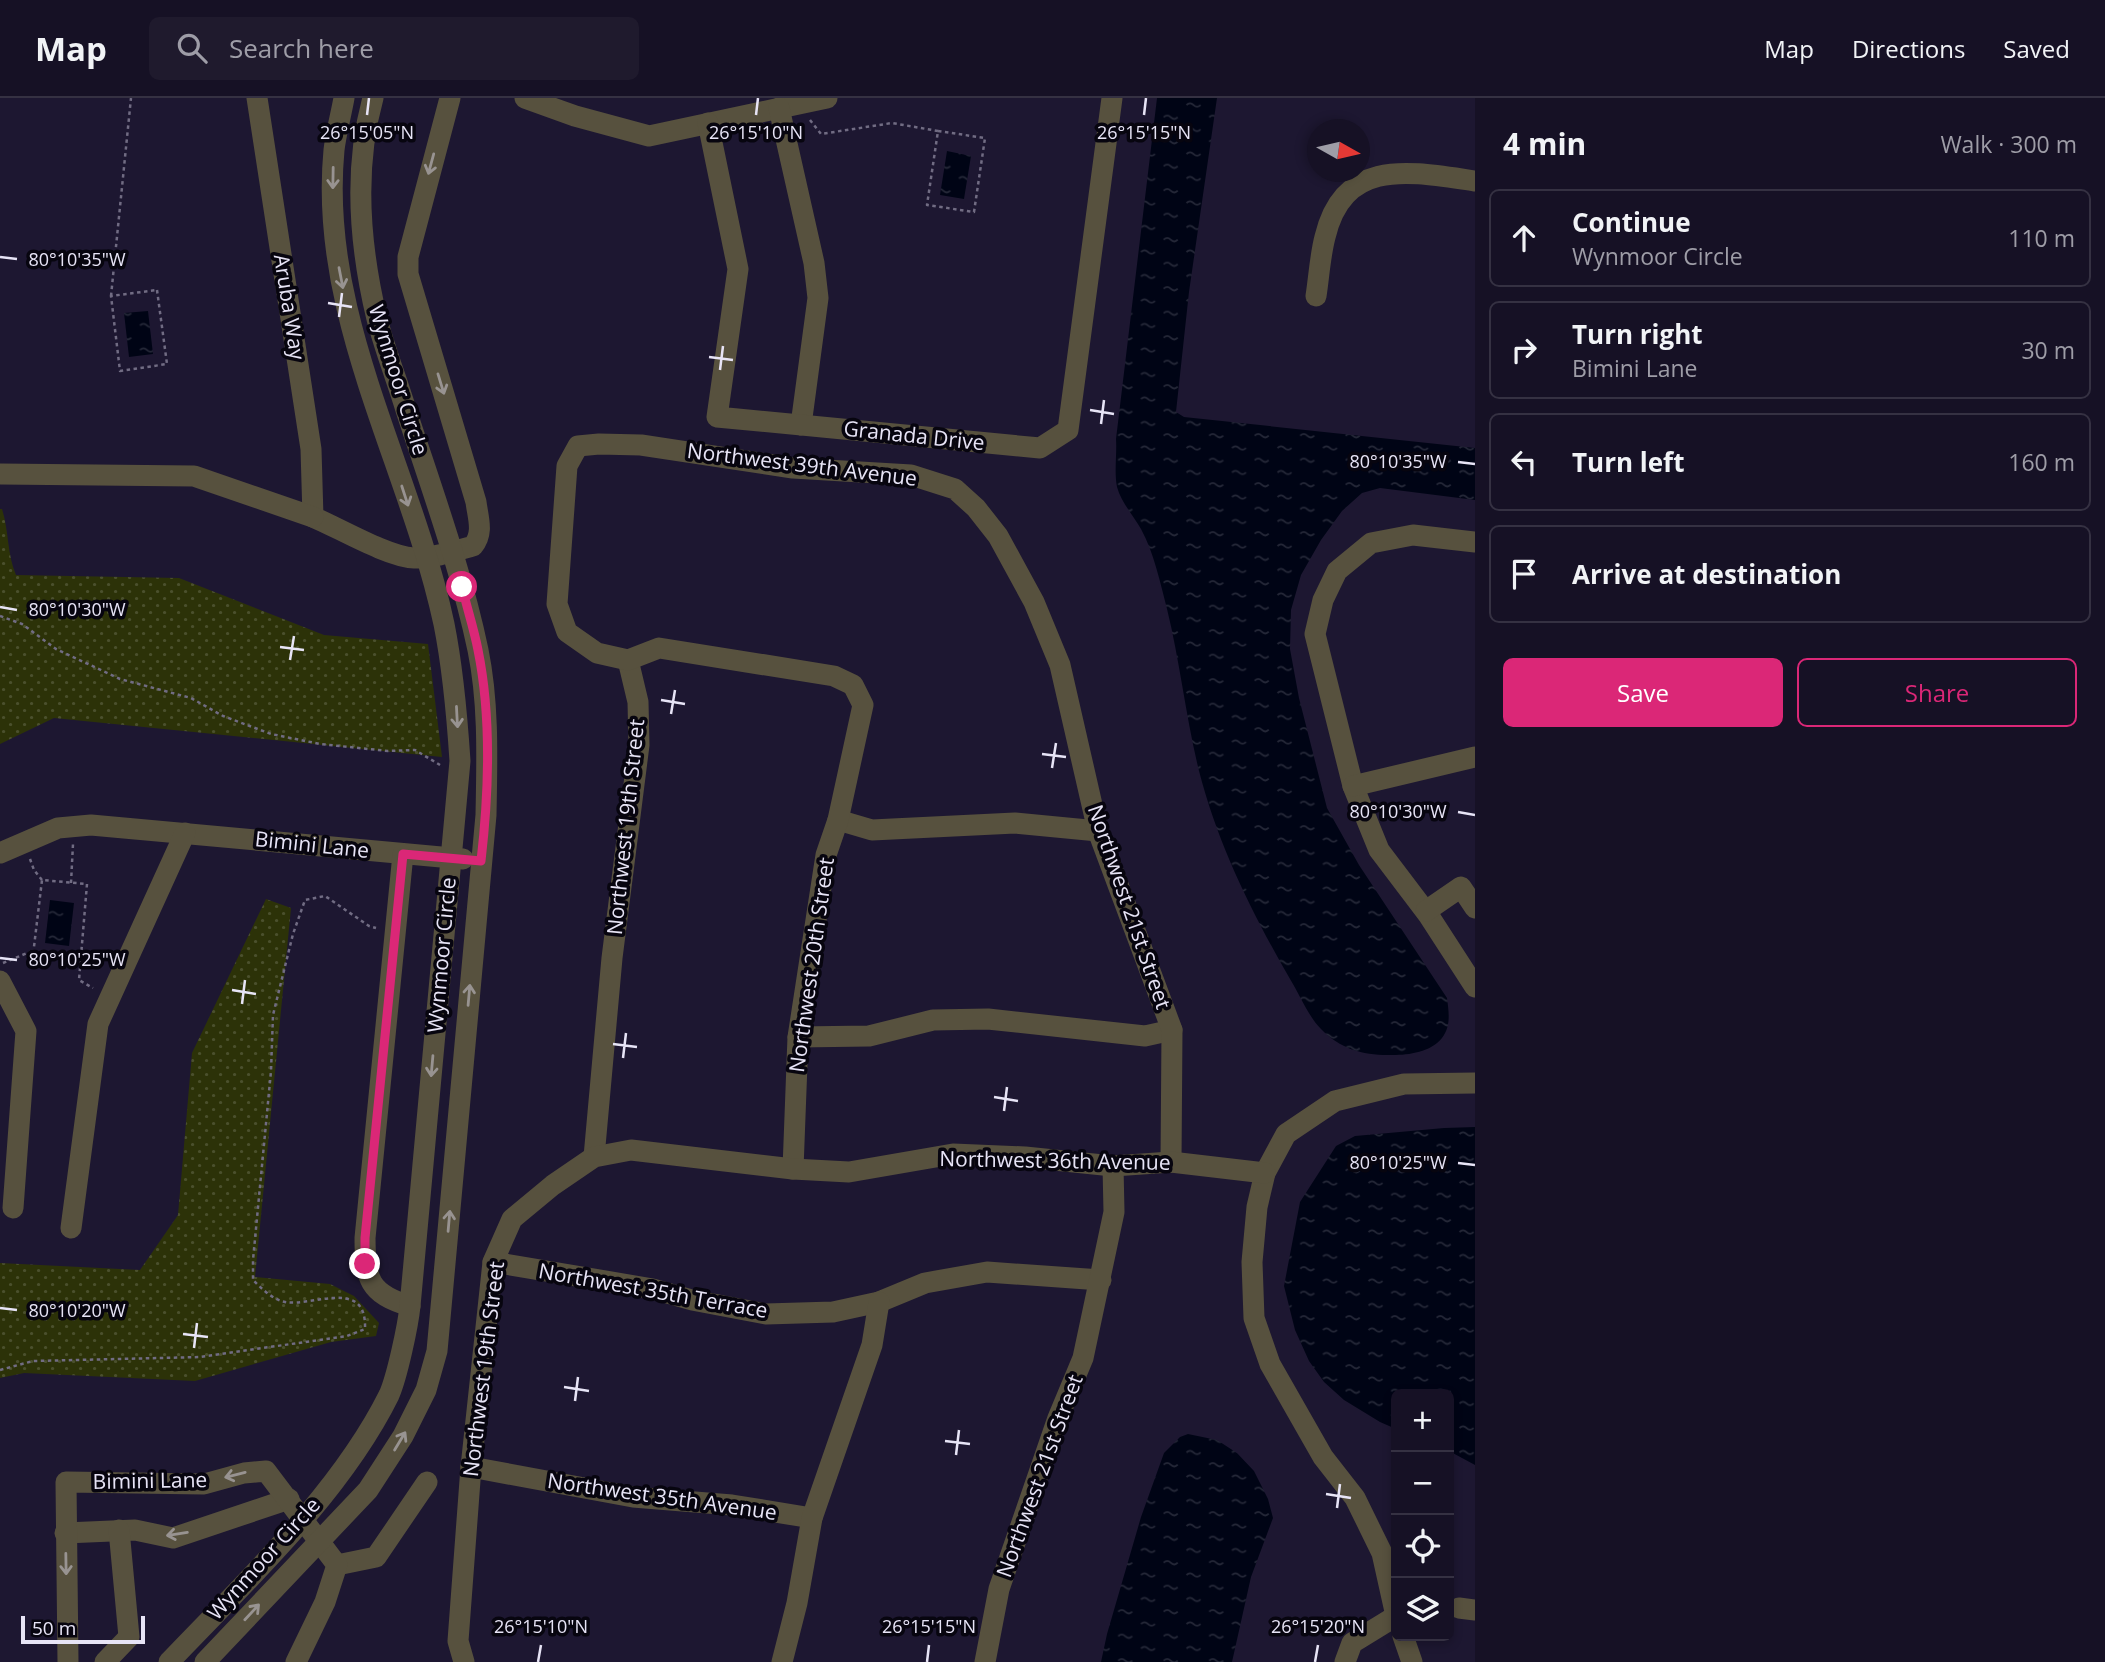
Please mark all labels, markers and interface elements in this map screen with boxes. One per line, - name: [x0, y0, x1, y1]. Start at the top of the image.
- search box: [149, 17, 639, 80]
- text: Map: [35, 26, 107, 71]
- icon: search: [173, 29, 211, 67]
- text: Search here: [229, 30, 374, 66]
- text: Map: [1764, 32, 1814, 65]
- text: Directions: [1852, 32, 1965, 65]
- text: Saved: [2003, 32, 2070, 65]
- north arrow: [1307, 119, 1370, 182]
- text: 26°15'05"N: [320, 120, 414, 144]
- text: 26°15'10"N: [709, 120, 803, 144]
- text: 26°15'15"N: [1097, 120, 1191, 144]
- text: 4 min: [1503, 123, 1586, 164]
- text: Walk · 300 m: [1940, 128, 2077, 160]
- one-way arrow: [424, 153, 437, 175]
- one-way arrow: [327, 167, 340, 190]
- text: Continue: [1572, 204, 1691, 240]
- icon: ahead: [1505, 219, 1543, 257]
- text: 110 m: [2008, 222, 2075, 254]
- text: Wynmoor Circle: [1572, 240, 1743, 272]
- text: 80°10'35"W: [28, 247, 126, 271]
- street label: Aruba Way: [268, 252, 312, 362]
- one-way arrow: [335, 266, 348, 289]
- street label: Wynmoor Circle: [363, 301, 435, 458]
- text: Turn right: [1572, 316, 1703, 352]
- icon: right: [1505, 331, 1543, 369]
- text: 30 m: [2021, 334, 2075, 366]
- text: Bimini Lane: [1572, 352, 1697, 384]
- one-way arrow: [435, 372, 448, 394]
- street label: Granada Drive: [842, 414, 986, 456]
- street label: Northwest 39th Avenue: [686, 436, 919, 492]
- icon: left: [1505, 443, 1543, 481]
- text: Turn left: [1572, 444, 1684, 480]
- text: 160 m: [2008, 446, 2075, 478]
- text: 80°10'35"W: [1349, 449, 1447, 473]
- one-way arrow: [400, 485, 412, 507]
- icon: arrive: [1505, 555, 1543, 593]
- text: Arrive at destination: [1572, 556, 1841, 592]
- route start: [446, 571, 477, 602]
- text: 80°10'30"W: [28, 597, 126, 621]
- button: Save: [1503, 658, 1783, 727]
- button: Share: [1797, 658, 2077, 727]
- one-way arrow: [451, 705, 464, 728]
- street label: Northwest 19th Street: [600, 718, 650, 936]
- text: 80°10'30"W: [1349, 799, 1447, 823]
- street label: Northwest 21st Street: [1082, 801, 1178, 1012]
- street label: Bimini Lane: [254, 824, 371, 864]
- street label: Northwest 20th Street: [782, 856, 840, 1074]
- street label: Wynmoor Circle: [420, 876, 462, 1034]
- text: 80°10'25"W: [28, 947, 126, 971]
- one-way arrow: [463, 984, 476, 1007]
- one-way arrow: [425, 1054, 438, 1076]
- street label: Northwest 36th Avenue: [939, 1144, 1171, 1176]
- text: 80°10'25"W: [1349, 1150, 1447, 1174]
- one-way arrow: [443, 1211, 456, 1233]
- route end: [349, 1248, 380, 1279]
- street label: Northwest 35th Terrace: [536, 1256, 770, 1324]
- street label: Northwest 19th Street: [456, 1260, 510, 1478]
- text: 80°10'20"W: [28, 1298, 126, 1322]
- street label: Northwest 21st Street: [989, 1370, 1089, 1581]
- map controls: [1391, 1389, 1454, 1641]
- button: +: [1391, 1389, 1454, 1452]
- one-way arrow: [393, 1431, 407, 1451]
- button: −: [1391, 1452, 1454, 1515]
- street label: Bimini Lane: [92, 1465, 207, 1495]
- street label: Northwest 35th Avenue: [546, 1466, 779, 1526]
- one-way arrow: [225, 1470, 247, 1483]
- street label: Wynmoor Circle: [201, 1491, 326, 1626]
- button: locate: [1391, 1515, 1454, 1578]
- one-way arrow: [166, 1528, 189, 1541]
- one-way arrow: [59, 1552, 73, 1575]
- button: layers: [1391, 1578, 1454, 1641]
- one-way arrow: [243, 1604, 260, 1621]
- scale bar: [21, 1613, 145, 1645]
- text: 26°15'10"N: [494, 1614, 588, 1638]
- text: 26°15'15"N: [882, 1614, 976, 1638]
- text: 26°15'20"N: [1271, 1614, 1365, 1638]
- text: 50 m: [32, 1615, 76, 1641]

